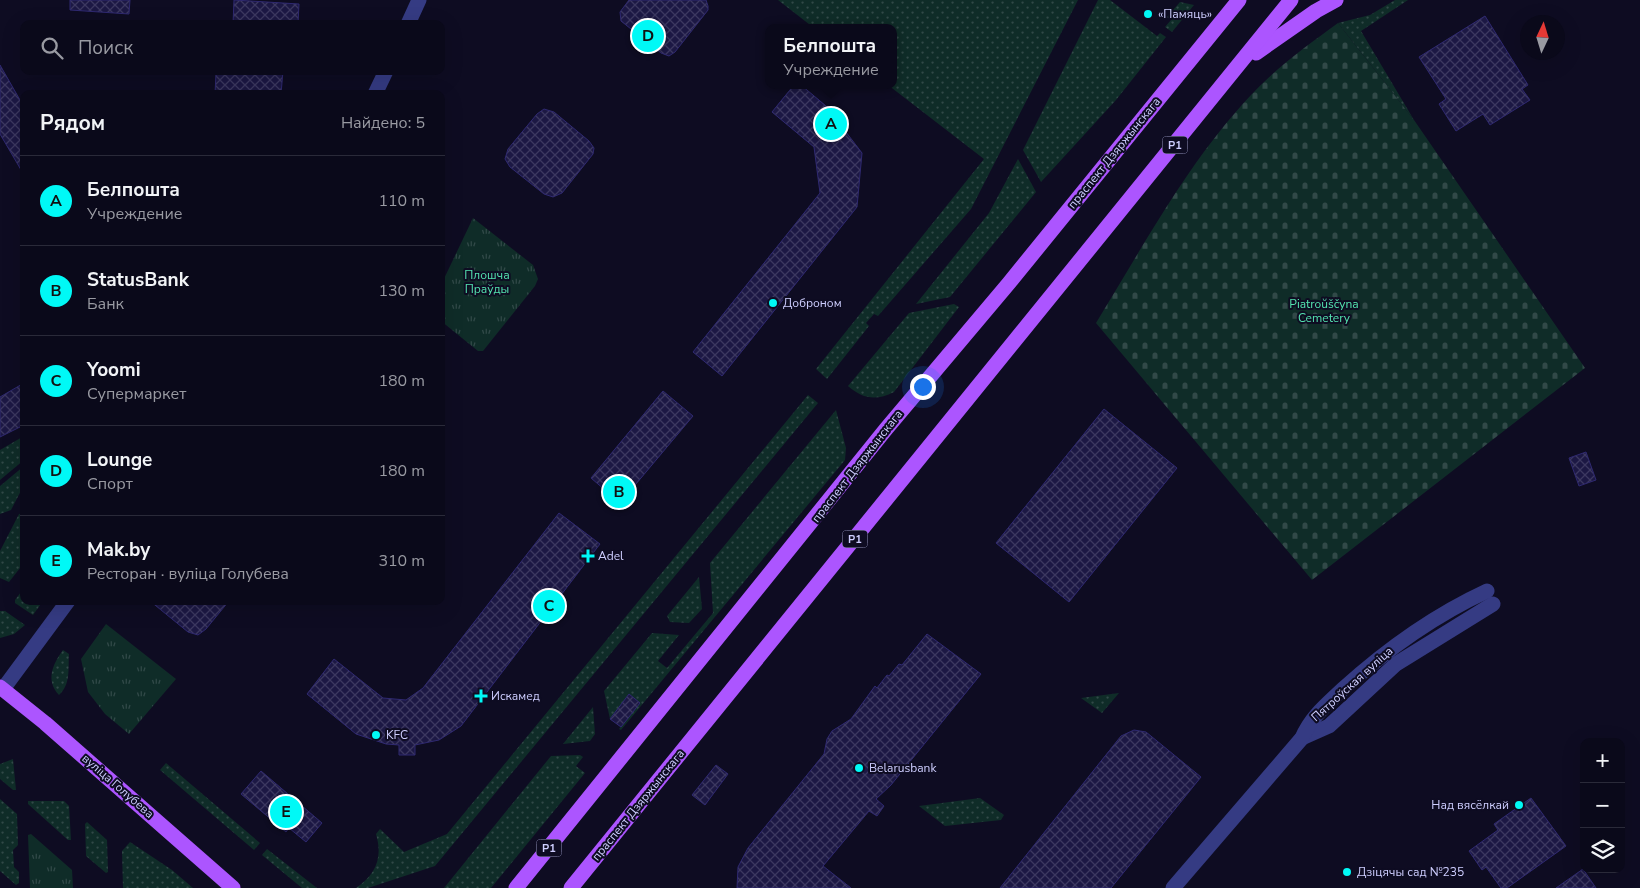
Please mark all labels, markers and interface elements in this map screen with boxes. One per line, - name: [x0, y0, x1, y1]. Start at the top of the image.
- place label: «Памяць»: [1158, 6, 1212, 22]
- marker: «Памяць»: [1142, 8, 1154, 20]
- north arrow: [1520, 15, 1565, 60]
- pin: D: [632, 17, 664, 55]
- search box: [20, 20, 445, 75]
- popup: [765, 24, 897, 89]
- text: Белпошта: [783, 33, 876, 59]
- icon: search: [38, 34, 66, 62]
- text: Поиск: [78, 35, 133, 61]
- text: Учреждение: [783, 59, 879, 81]
- street label: праспект Дзяржынскага: [1064, 94, 1164, 212]
- pin: A: [815, 105, 847, 143]
- text: Рядом: [40, 109, 105, 137]
- text: Найдено: 5: [341, 112, 425, 134]
- road number: Р1: [1162, 136, 1188, 154]
- text: Белпошта: [87, 177, 180, 203]
- text: A: [50, 190, 62, 212]
- text: 110 m: [378, 190, 425, 212]
- text: Учреждение: [87, 203, 182, 225]
- text: StatusBank: [87, 267, 189, 293]
- park label: Плошча Праўды: [464, 267, 510, 297]
- text: B: [50, 280, 62, 302]
- text: 130 m: [378, 280, 425, 302]
- text: Банк: [87, 293, 124, 315]
- place label: Доброном: [783, 295, 842, 311]
- park label: Piatroŭščyna Cemetery: [1289, 296, 1359, 326]
- marker: Доброном: [767, 297, 779, 309]
- text: Yoomi: [87, 357, 141, 383]
- text: C: [51, 370, 61, 392]
- text: 180 m: [378, 370, 425, 392]
- your location: [910, 374, 936, 400]
- text: Супермаркет: [87, 383, 186, 405]
- street label: праспект Дзяржынскага: [808, 406, 906, 526]
- text: Lounge: [87, 447, 152, 473]
- text: D: [50, 460, 62, 482]
- text: 180 m: [378, 460, 425, 482]
- text: Спорт: [87, 473, 133, 495]
- pin: B: [603, 473, 635, 511]
- road number: Р1: [842, 530, 868, 548]
- text: Mak.by: [87, 537, 150, 563]
- place label: Adel: [598, 548, 624, 564]
- text: E: [51, 550, 61, 572]
- text: 310 m: [378, 550, 425, 572]
- marker: Adel: [582, 550, 594, 562]
- text: Ресторан · вуліца Голубева: [87, 563, 289, 585]
- pin: C: [533, 587, 565, 625]
- street label: Пятроўская вуліца: [1308, 643, 1396, 725]
- place label: Искамед: [491, 688, 540, 704]
- marker: Искамед: [475, 690, 487, 702]
- place label: KFC: [386, 727, 408, 743]
- marker: KFC: [370, 729, 382, 741]
- map controls: [1580, 738, 1625, 873]
- button: +: [1580, 738, 1625, 783]
- street label: праспект Дзяржынскага: [588, 746, 688, 864]
- street label: вуліца Голубева: [79, 750, 157, 822]
- place label: Belarusbank: [869, 760, 937, 776]
- marker: Belarusbank: [853, 762, 865, 774]
- button: −: [1580, 783, 1625, 828]
- pin: E: [270, 793, 302, 831]
- place label: Над вясёлкай: [1431, 797, 1509, 813]
- marker: Над вясёлкай: [1513, 799, 1525, 811]
- button: layers: [1580, 828, 1625, 873]
- road number: Р1: [536, 840, 562, 856]
- place label: Дзіцячы сад №235: [1357, 864, 1464, 880]
- marker: Дзіцячы сад №235: [1341, 866, 1353, 878]

